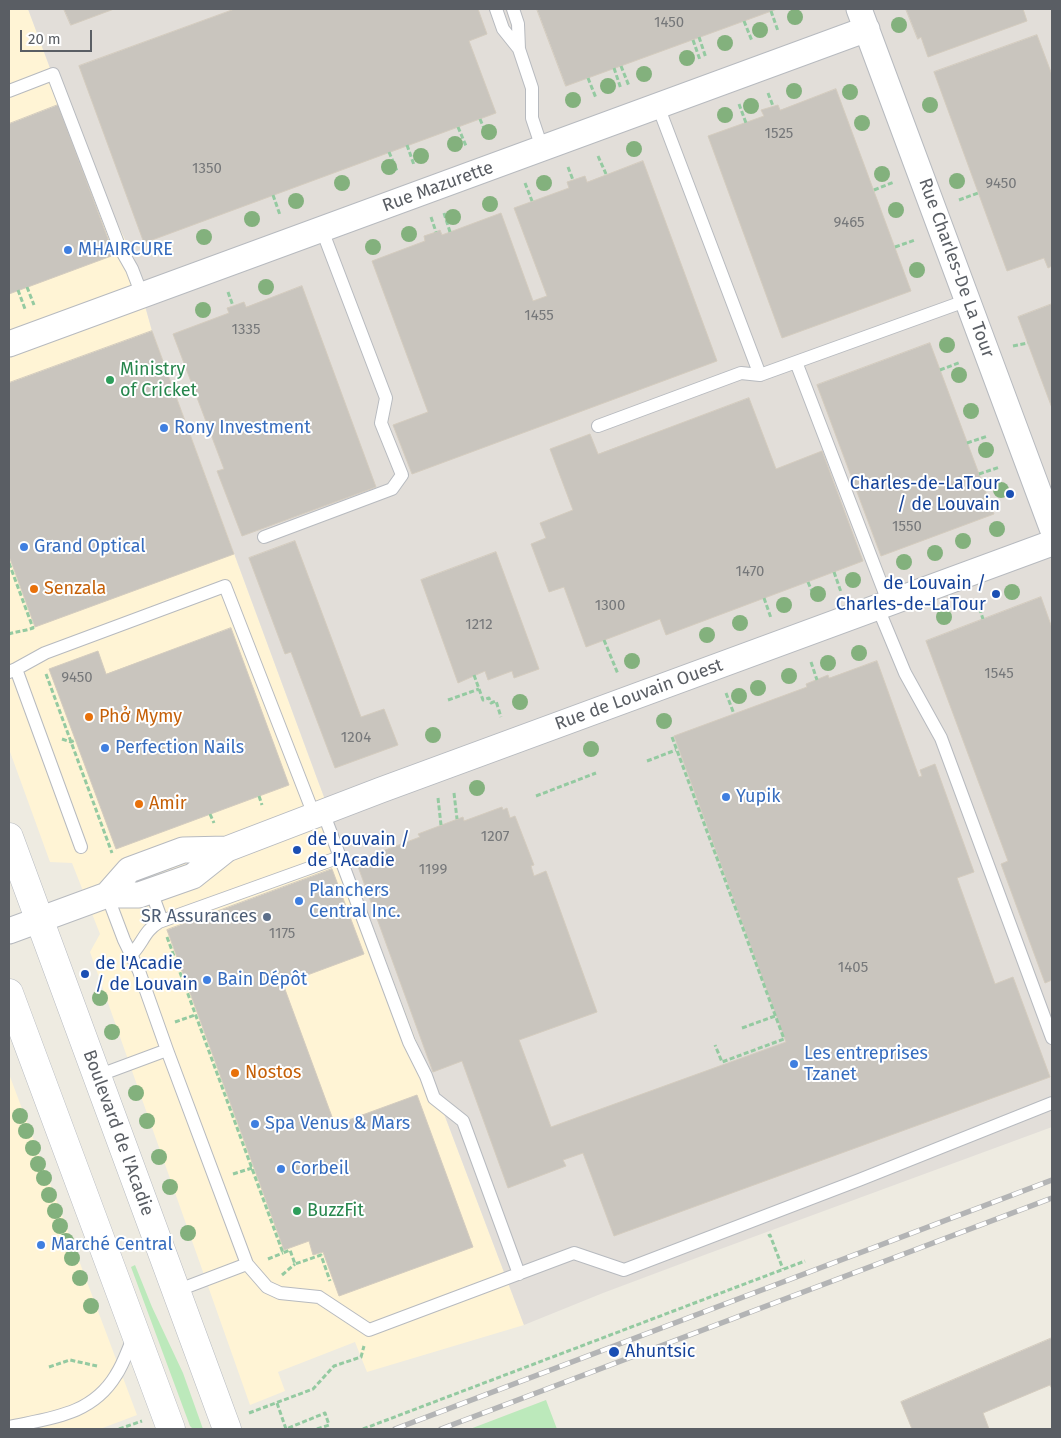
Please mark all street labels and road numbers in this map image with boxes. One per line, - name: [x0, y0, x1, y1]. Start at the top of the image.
- street label: Rue Mazurette: [379, 157, 497, 217]
- street label: Rue Charles-De La Tour: [913, 175, 999, 361]
- street label: Rue de Louvain Ouest: [552, 655, 726, 735]
- street label: Boulevard de l'Acadie: [78, 1047, 158, 1219]

